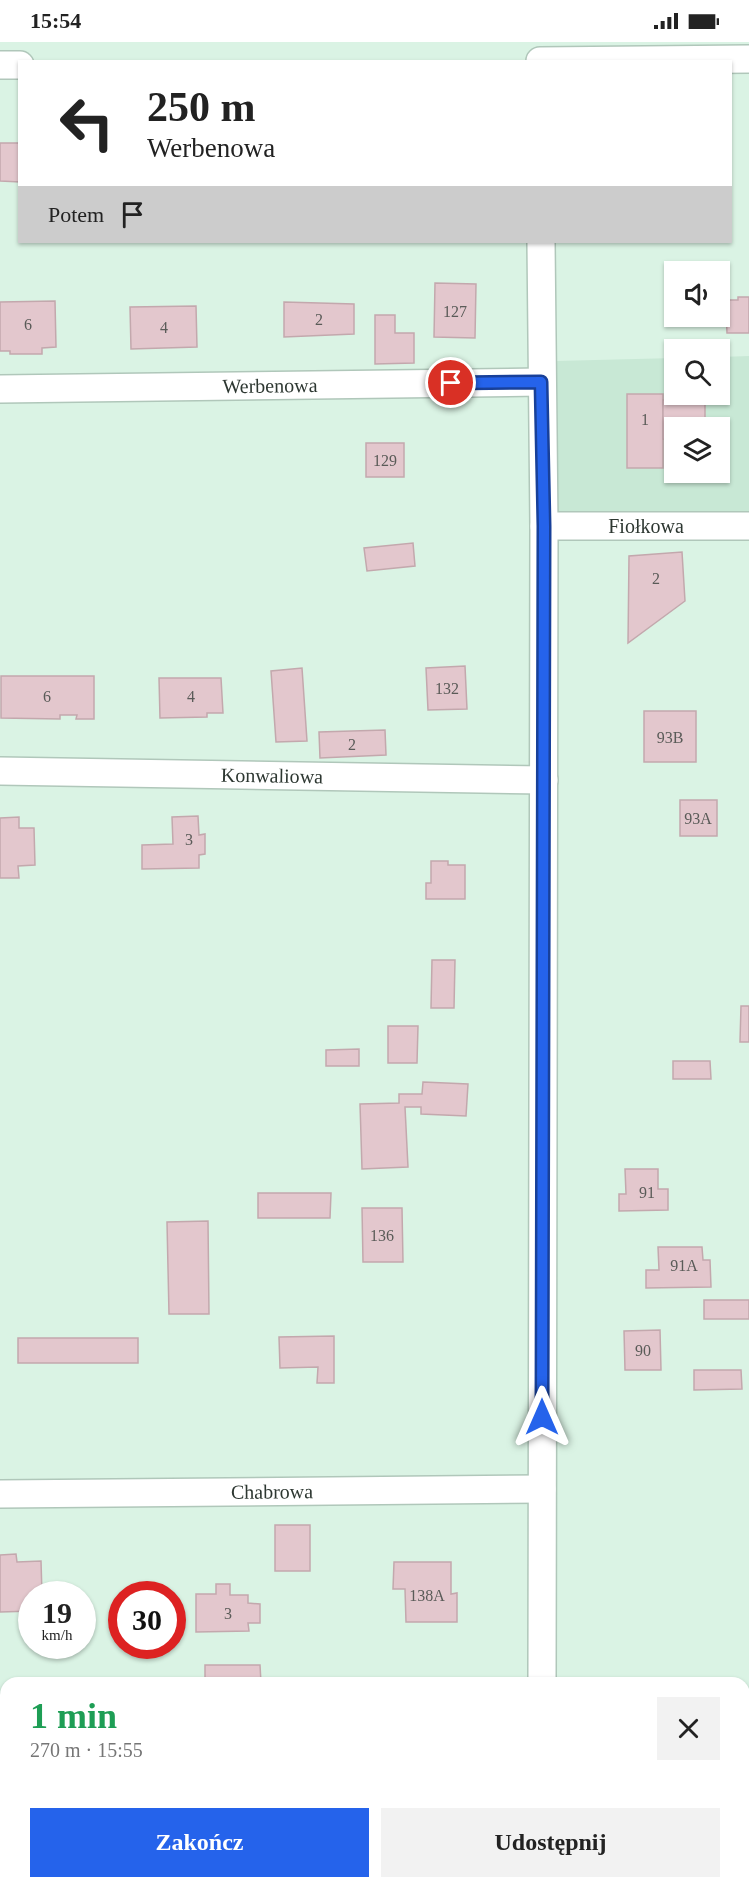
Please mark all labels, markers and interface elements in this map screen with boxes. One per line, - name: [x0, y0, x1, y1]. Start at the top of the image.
- text: 15:54: [30, 8, 81, 33]
- icon: left: [48, 84, 126, 162]
- text: 250 m: [147, 84, 256, 130]
- text: Werbenowa: [147, 133, 275, 163]
- icon: arrive: [116, 198, 149, 231]
- text: Potem: [48, 202, 104, 227]
- map controls: [664, 261, 730, 483]
- button: sound: [664, 261, 730, 327]
- house number: 127: [443, 303, 467, 320]
- house number: 2: [315, 311, 323, 328]
- house number: 6: [24, 316, 32, 333]
- house number: 4: [160, 319, 168, 336]
- button: search: [664, 339, 730, 405]
- pin: [425, 357, 476, 408]
- icon: arrive: [434, 366, 467, 399]
- street label: Werbenowa: [222, 374, 318, 397]
- house number: 1: [641, 411, 649, 428]
- button: layers: [664, 417, 730, 483]
- house number: 129: [373, 452, 397, 469]
- street label: Fiołkowa: [608, 515, 684, 537]
- house number: 2: [652, 570, 660, 587]
- house number: 132: [435, 680, 459, 697]
- house number: 6: [43, 688, 51, 705]
- house number: 4: [187, 688, 195, 705]
- house number: 93B: [657, 729, 683, 746]
- house number: 2: [348, 736, 356, 753]
- street label: Konwaliowa: [221, 764, 323, 787]
- house number: 93A: [684, 810, 712, 827]
- house number: 3: [185, 831, 193, 848]
- house number: 91: [639, 1184, 655, 1201]
- house number: 136: [370, 1227, 394, 1244]
- house number: 91A: [670, 1257, 698, 1274]
- house number: 90: [635, 1342, 651, 1359]
- position arrow: [510, 1385, 574, 1449]
- street label: Chabrowa: [231, 1480, 313, 1503]
- speed limit sign: 30: [108, 1581, 186, 1659]
- house number: 138A: [409, 1587, 445, 1604]
- text: 19: [42, 1596, 72, 1629]
- house number: 3: [224, 1605, 232, 1622]
- text: km/h: [42, 1627, 72, 1643]
- text: 1 min: [30, 1696, 117, 1736]
- button: close: [657, 1697, 720, 1760]
- text: 270 m · 15:55: [30, 1739, 143, 1761]
- button: Zakończ: [30, 1808, 369, 1877]
- button: Udostępnij: [381, 1808, 720, 1877]

